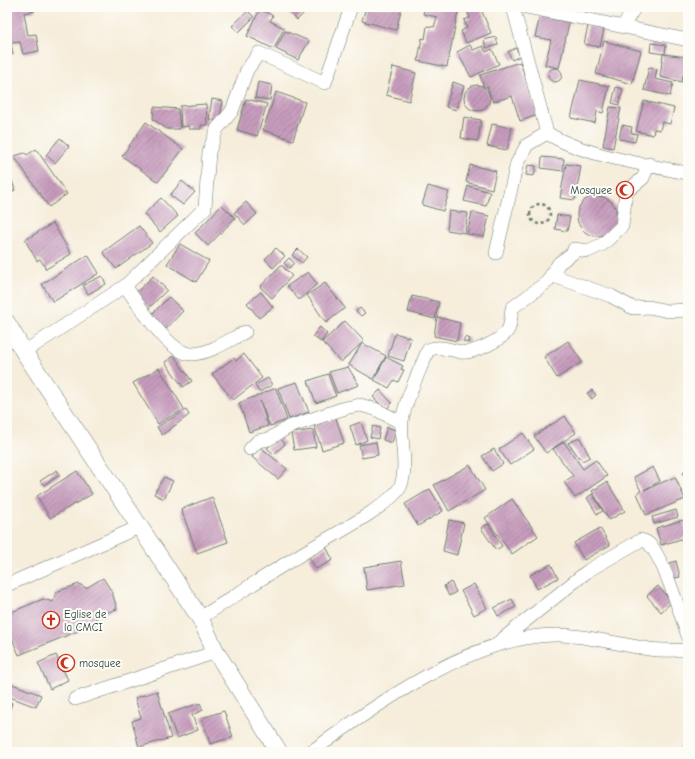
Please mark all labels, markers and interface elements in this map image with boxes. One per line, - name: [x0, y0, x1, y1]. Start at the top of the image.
- mosque icon: Mosquee: [615, 180, 635, 200]
- place label: Mosquee: [570, 184, 612, 197]
- place label: Eglise de la CMCI: [64, 608, 107, 634]
- church icon: Eglise de la CMCI: [41, 610, 61, 630]
- mosque icon: mosquee: [56, 653, 76, 673]
- place label: mosquee: [79, 657, 121, 670]

